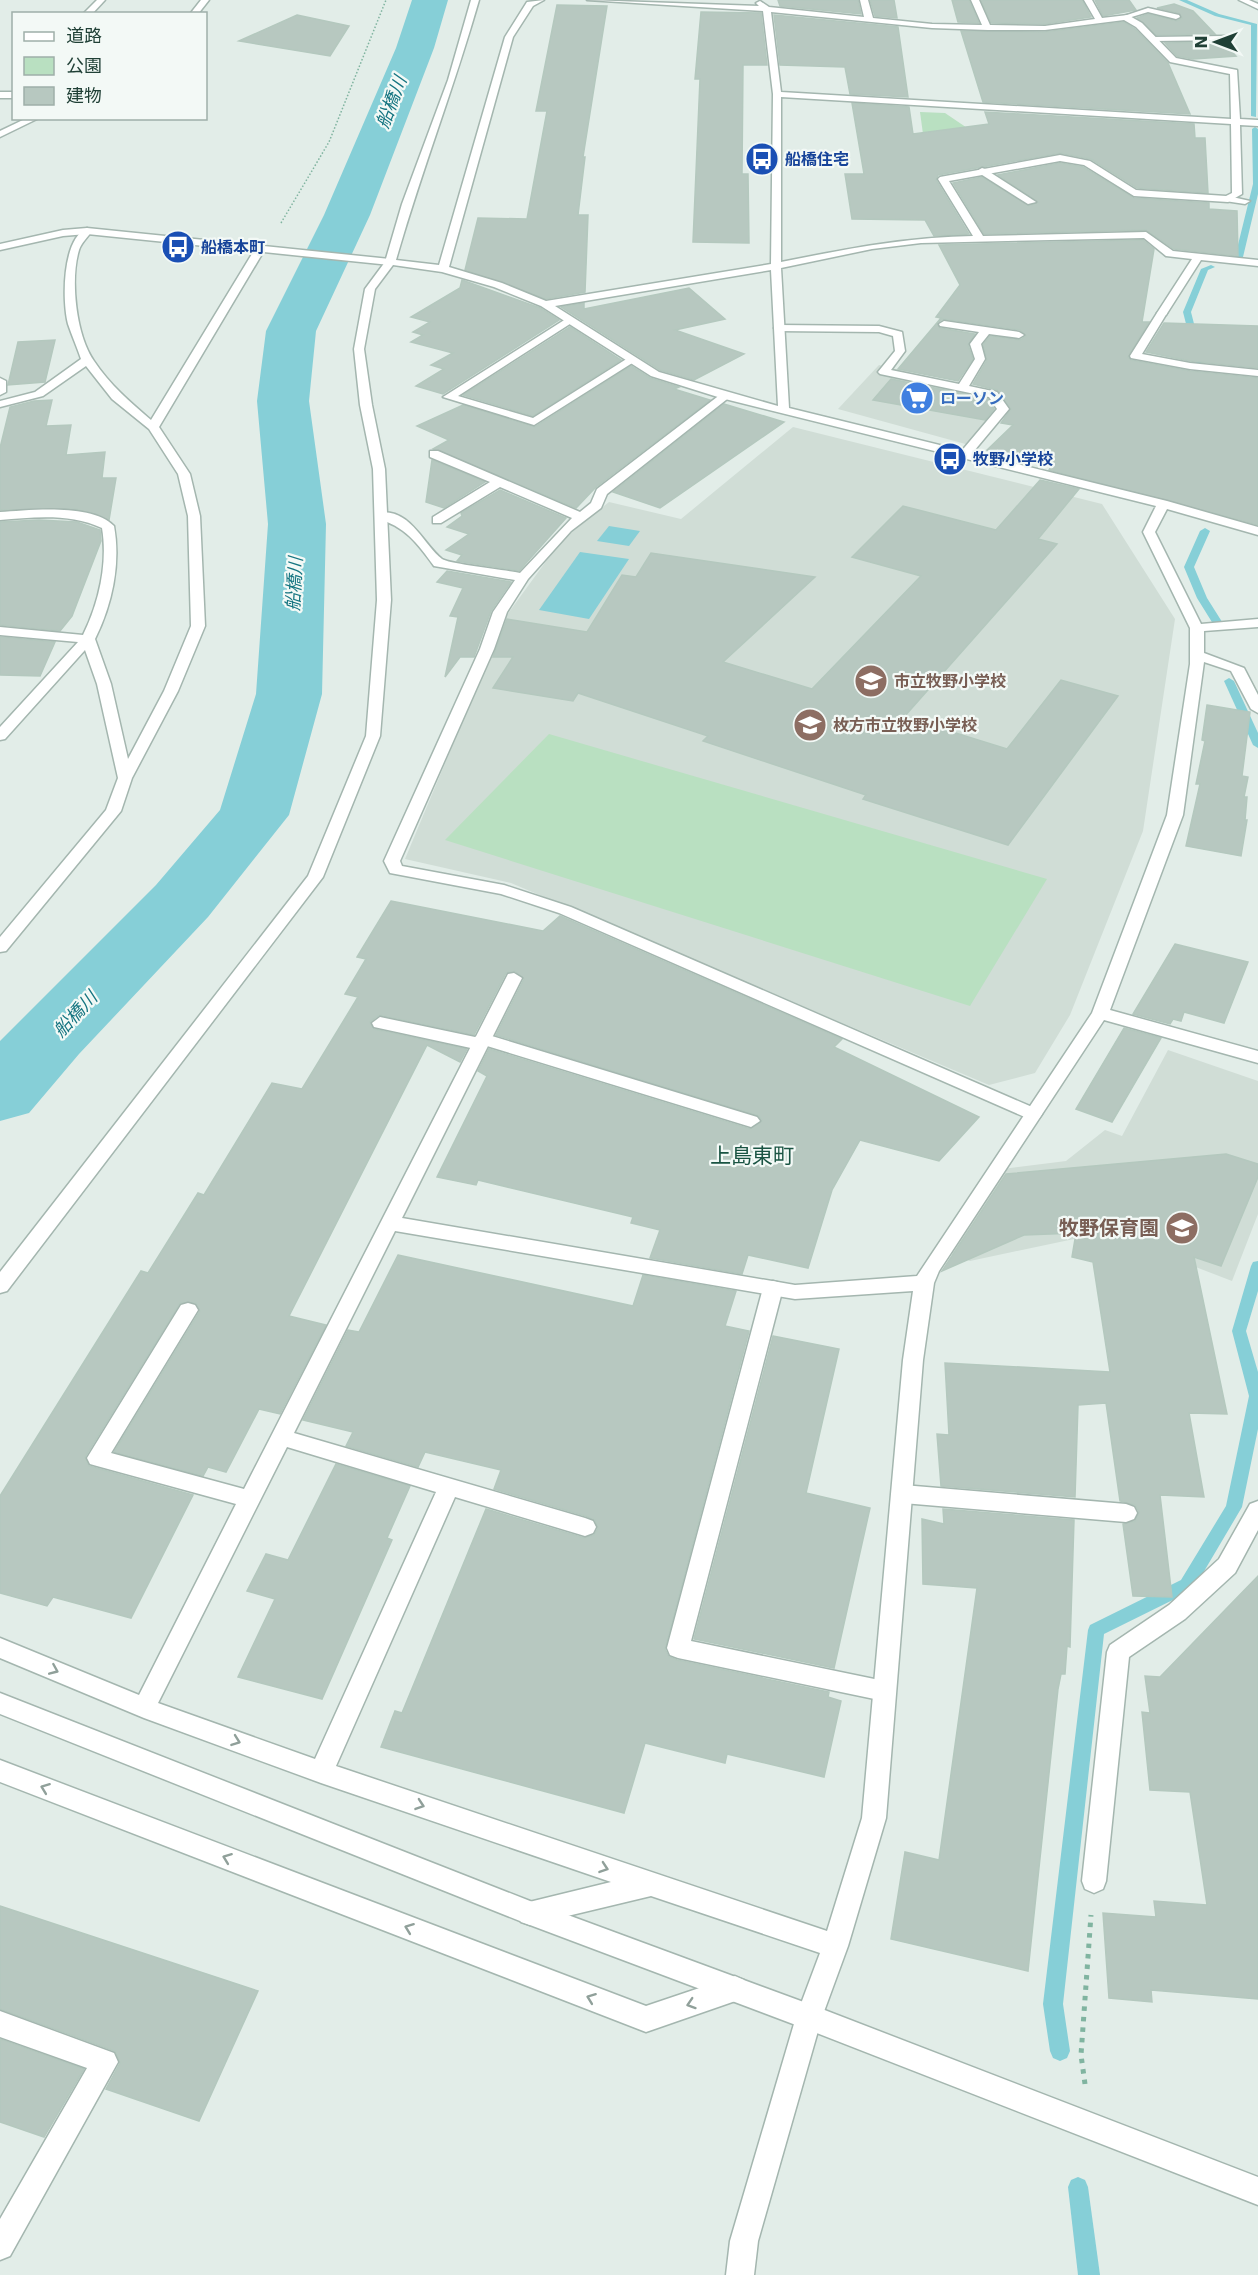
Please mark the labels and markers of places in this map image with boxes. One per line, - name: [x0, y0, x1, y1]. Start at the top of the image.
- bus stop icon: 船橋住宅: [744, 141, 780, 177]
- place label: 船橋住宅: [785, 150, 849, 169]
- bus stop icon: 船橋本町: [160, 229, 196, 265]
- place label: 船橋本町: [201, 238, 265, 257]
- supermarket icon: ローソン: [899, 380, 935, 416]
- place label: ローソン: [940, 389, 1004, 408]
- bus stop icon: 牧野小学校: [932, 441, 968, 477]
- place label: 牧野小学校: [973, 450, 1053, 469]
- school or university icon: 市立牧野小学校: [853, 663, 889, 699]
- place label: 市立牧野小学校: [894, 672, 1006, 691]
- school or university icon: 枚方市立牧野小学校: [792, 707, 828, 743]
- place label: 枚方市立牧野小学校: [833, 716, 977, 735]
- school or university icon: 牧野保育園: [1164, 1210, 1200, 1246]
- place label: 牧野保育園: [1059, 1216, 1159, 1240]

